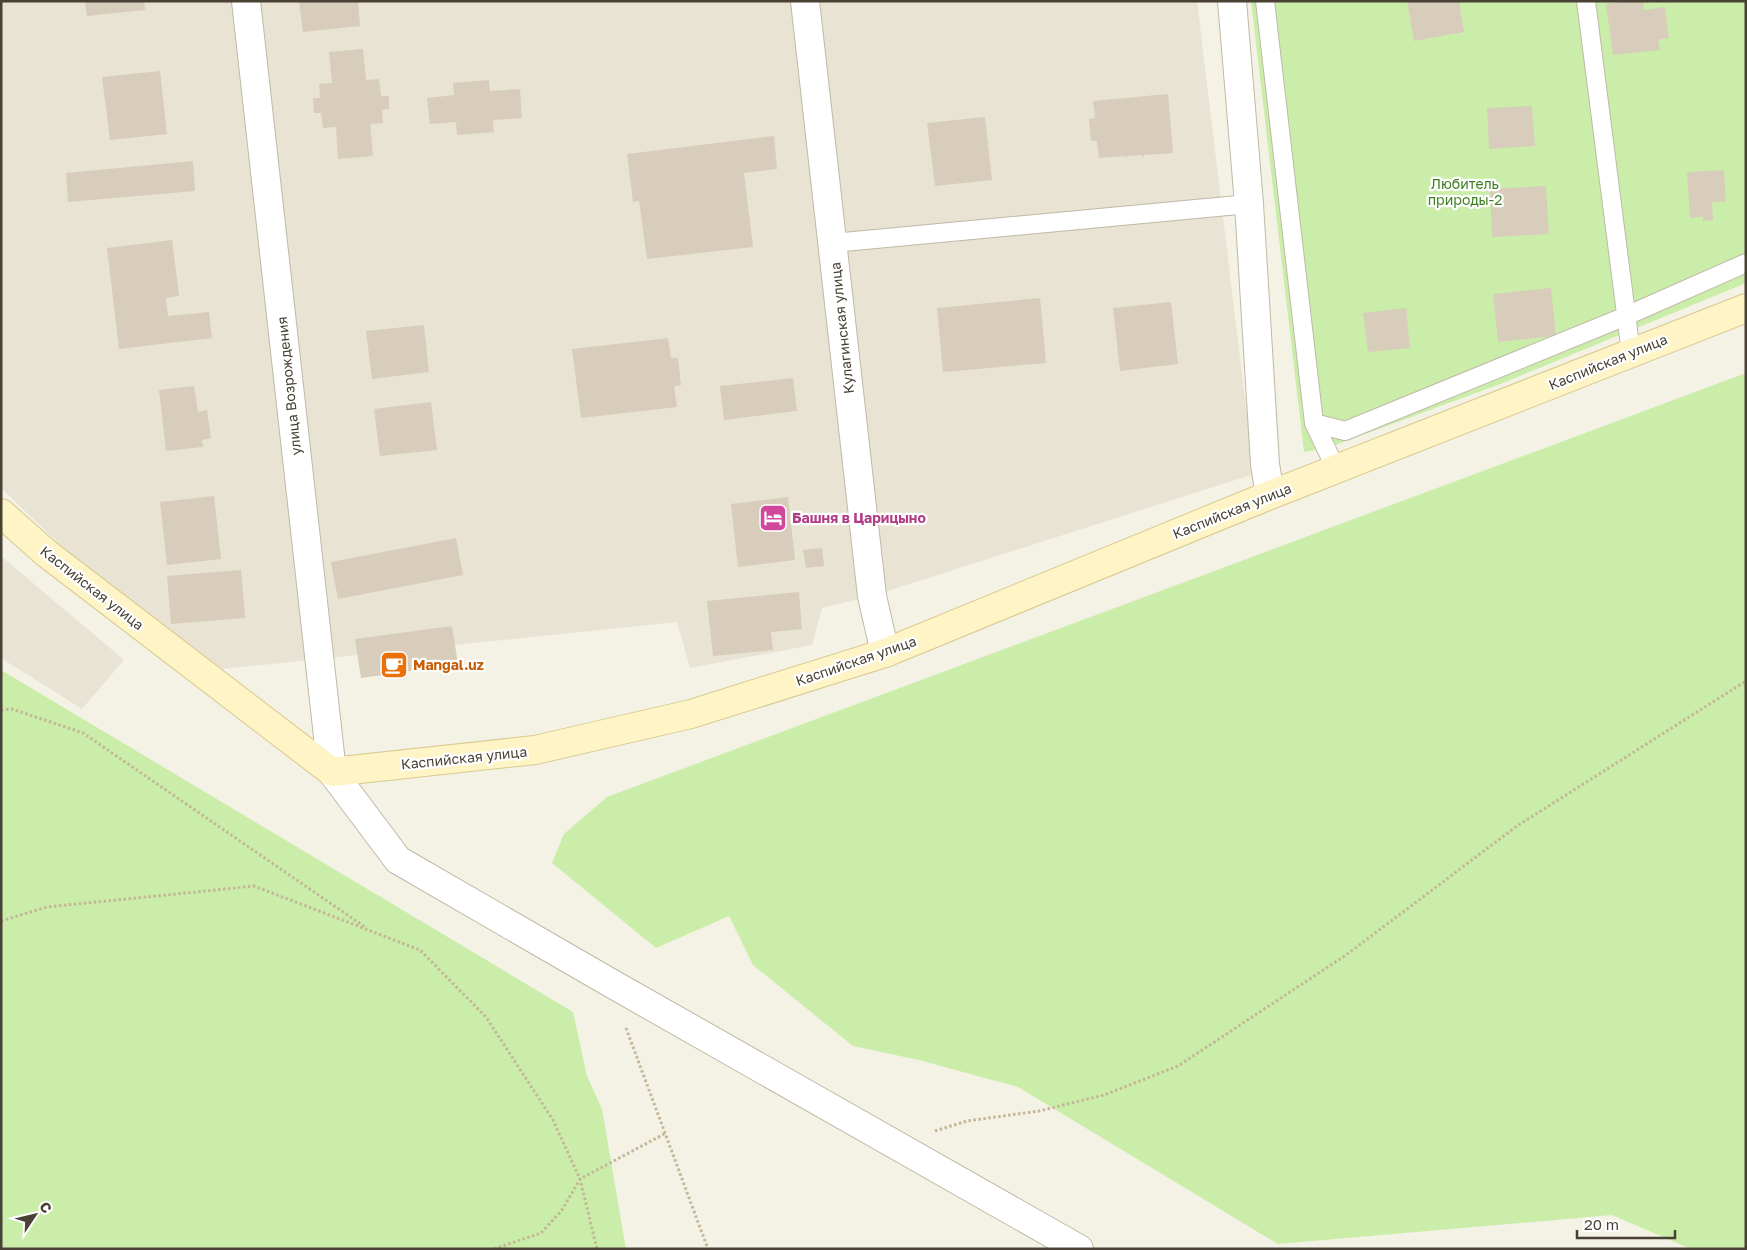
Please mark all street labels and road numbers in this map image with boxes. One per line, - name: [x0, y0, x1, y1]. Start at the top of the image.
- street label: Кулагинская улица: [826, 261, 857, 395]
- street label: улица Возрождения: [273, 316, 304, 456]
- street label: Каспийская улица: [1546, 330, 1670, 393]
- street label: Каспийская улица: [1170, 479, 1294, 542]
- street label: Каспийская улица: [37, 542, 147, 633]
- street label: Каспийская улица: [793, 632, 918, 689]
- street label: Каспийская улица: [400, 742, 528, 773]

